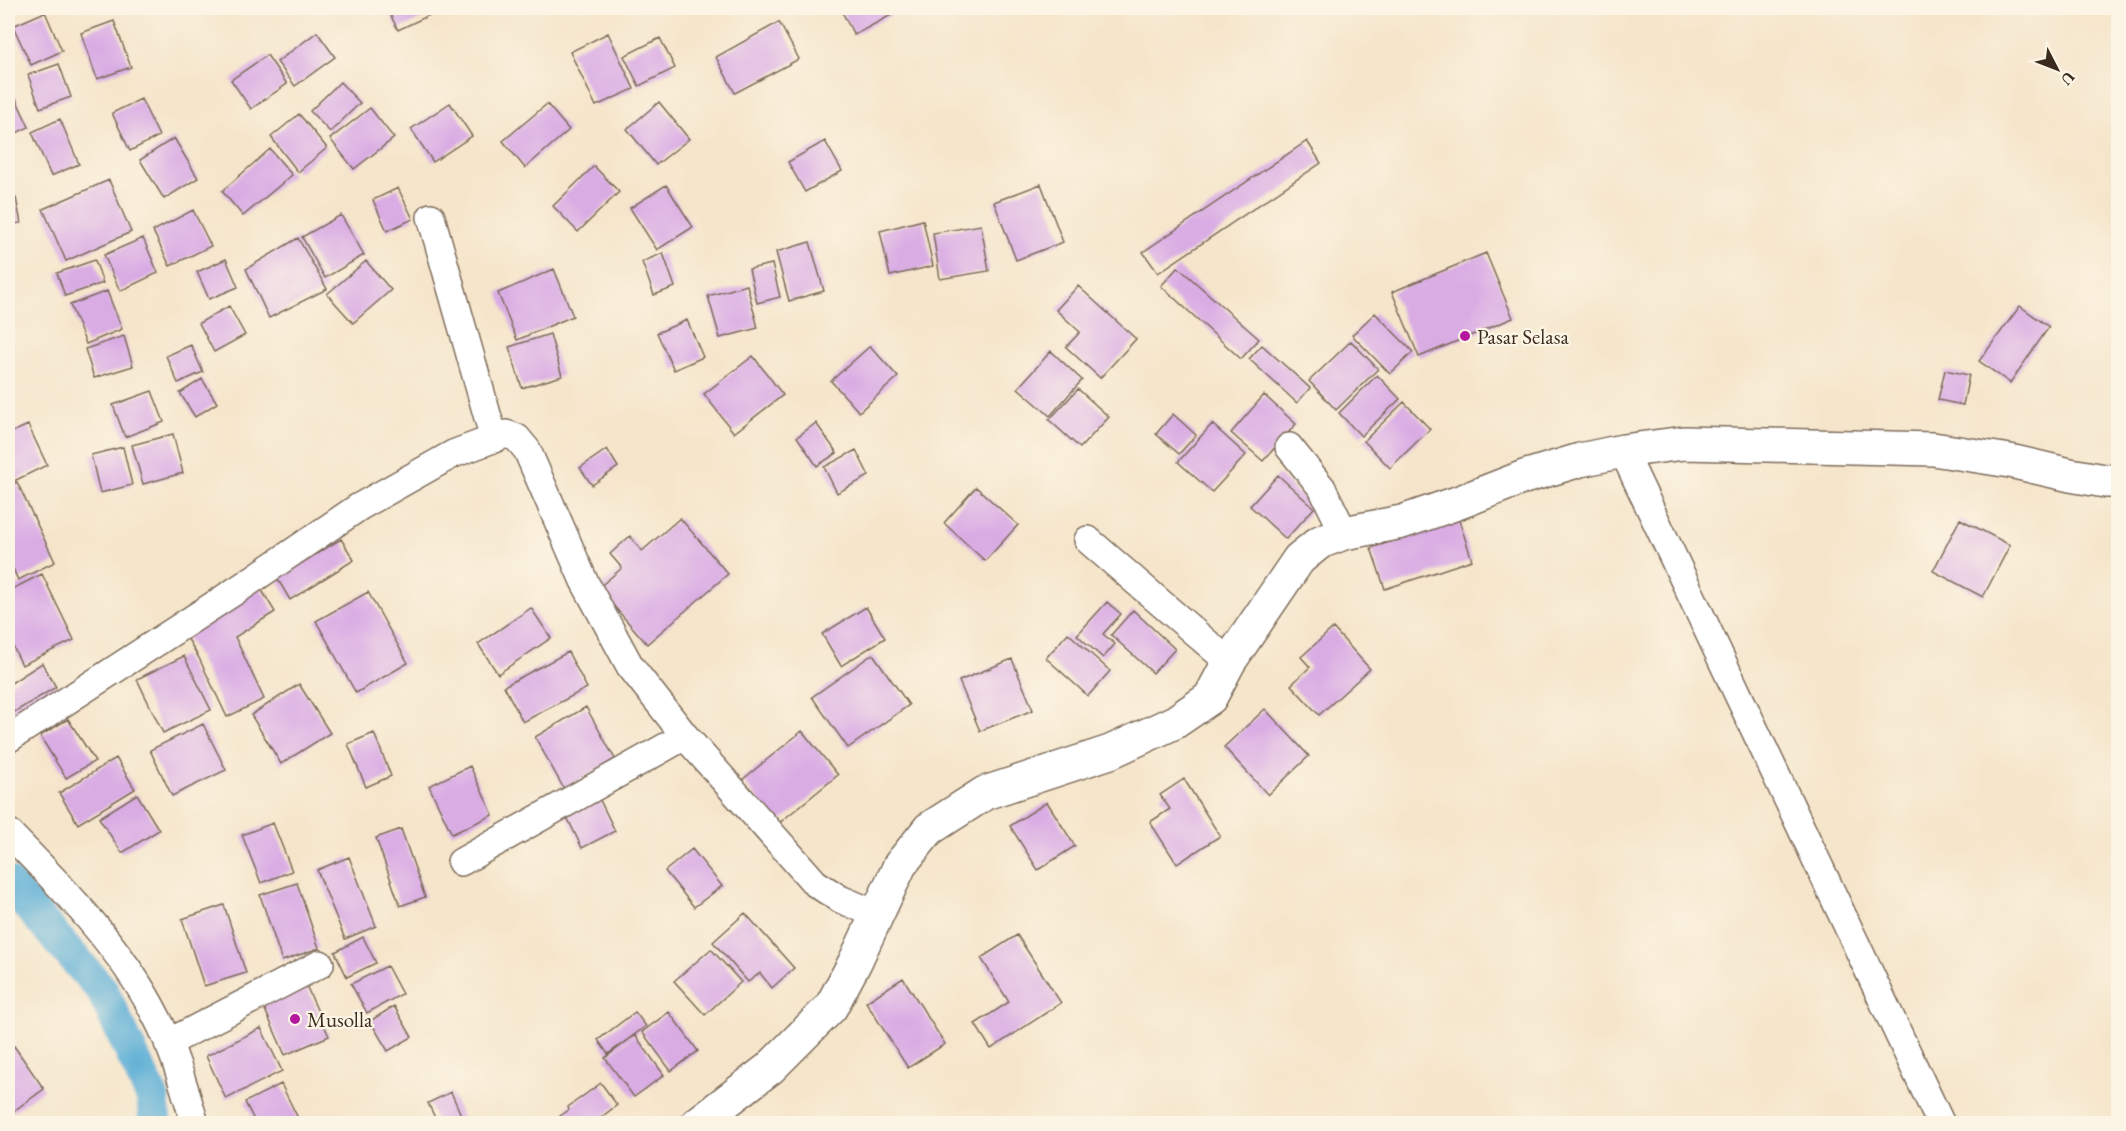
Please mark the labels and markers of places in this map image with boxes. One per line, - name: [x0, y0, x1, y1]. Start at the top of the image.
- place label: Pasar Selasa: [1477, 323, 1569, 350]
- marker: Pasar Selasa: [1458, 329, 1472, 343]
- place label: Musolla: [307, 1006, 373, 1033]
- marker: Musolla: [288, 1012, 302, 1026]

